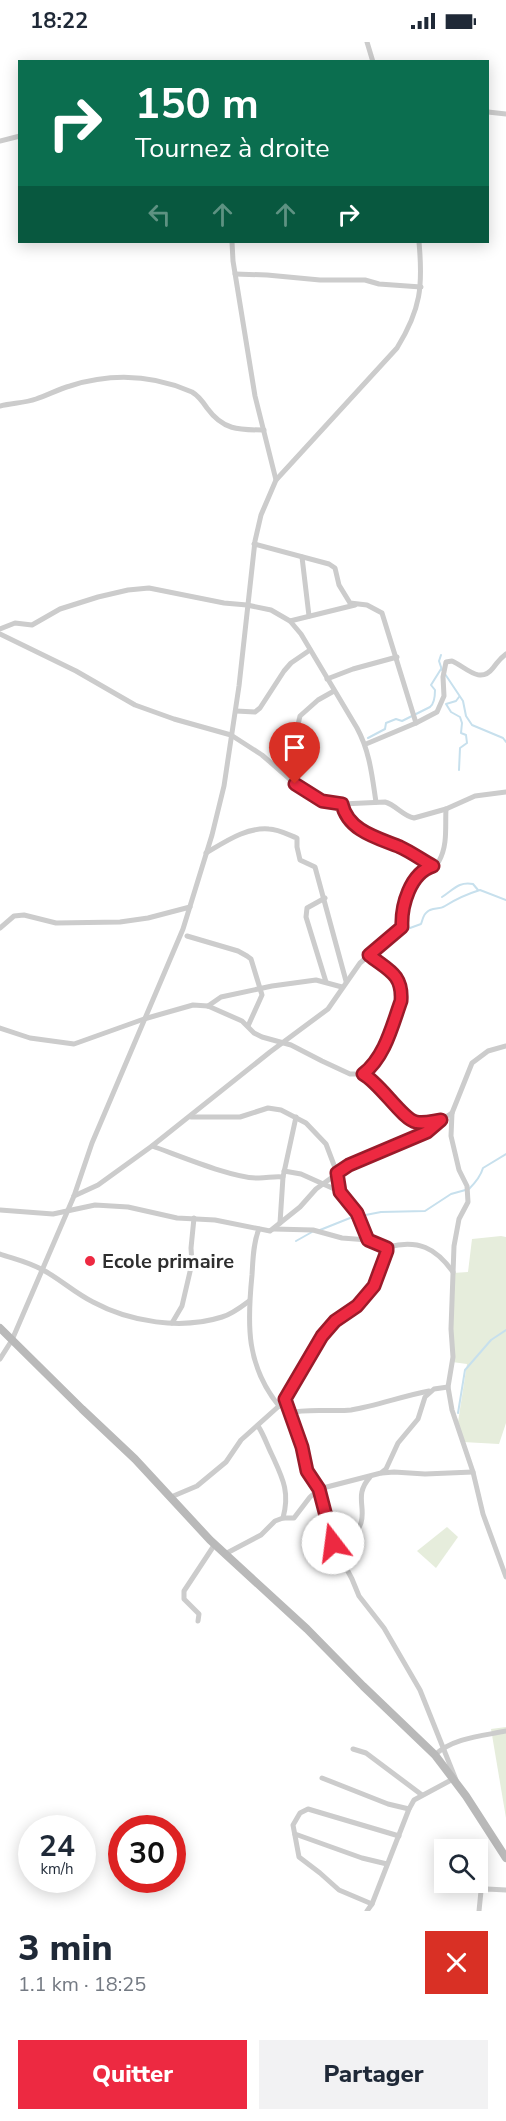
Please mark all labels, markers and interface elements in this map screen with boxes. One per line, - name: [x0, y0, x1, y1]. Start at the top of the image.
- text: 18:22: [30, 6, 88, 36]
- text: 150 m: [135, 76, 259, 133]
- icon: right: [36, 84, 114, 162]
- text: Tournez à droite: [135, 130, 330, 167]
- icon: left: [143, 198, 176, 231]
- icon: ahead: [206, 198, 239, 231]
- icon: ahead: [269, 198, 302, 231]
- icon: right: [332, 198, 365, 231]
- pin: [269, 722, 320, 784]
- icon: arrive: [278, 731, 311, 764]
- place label: Ecole primaire: [102, 1248, 234, 1275]
- marker: Ecole primaire: [83, 1254, 97, 1268]
- position arrow: [301, 1511, 365, 1575]
- speed limit sign: 30: [108, 1815, 186, 1893]
- text: 24: [39, 1826, 75, 1867]
- map controls: [434, 1839, 488, 1893]
- button: search: [434, 1839, 488, 1893]
- text: km/h: [40, 1859, 74, 1879]
- text: 3 min: [18, 1924, 113, 1973]
- button: close: [425, 1931, 488, 1994]
- text: 1.1 km · 18:25: [18, 1971, 146, 1998]
- button: Quitter: [18, 2040, 247, 2109]
- button: Partager: [259, 2040, 488, 2109]

